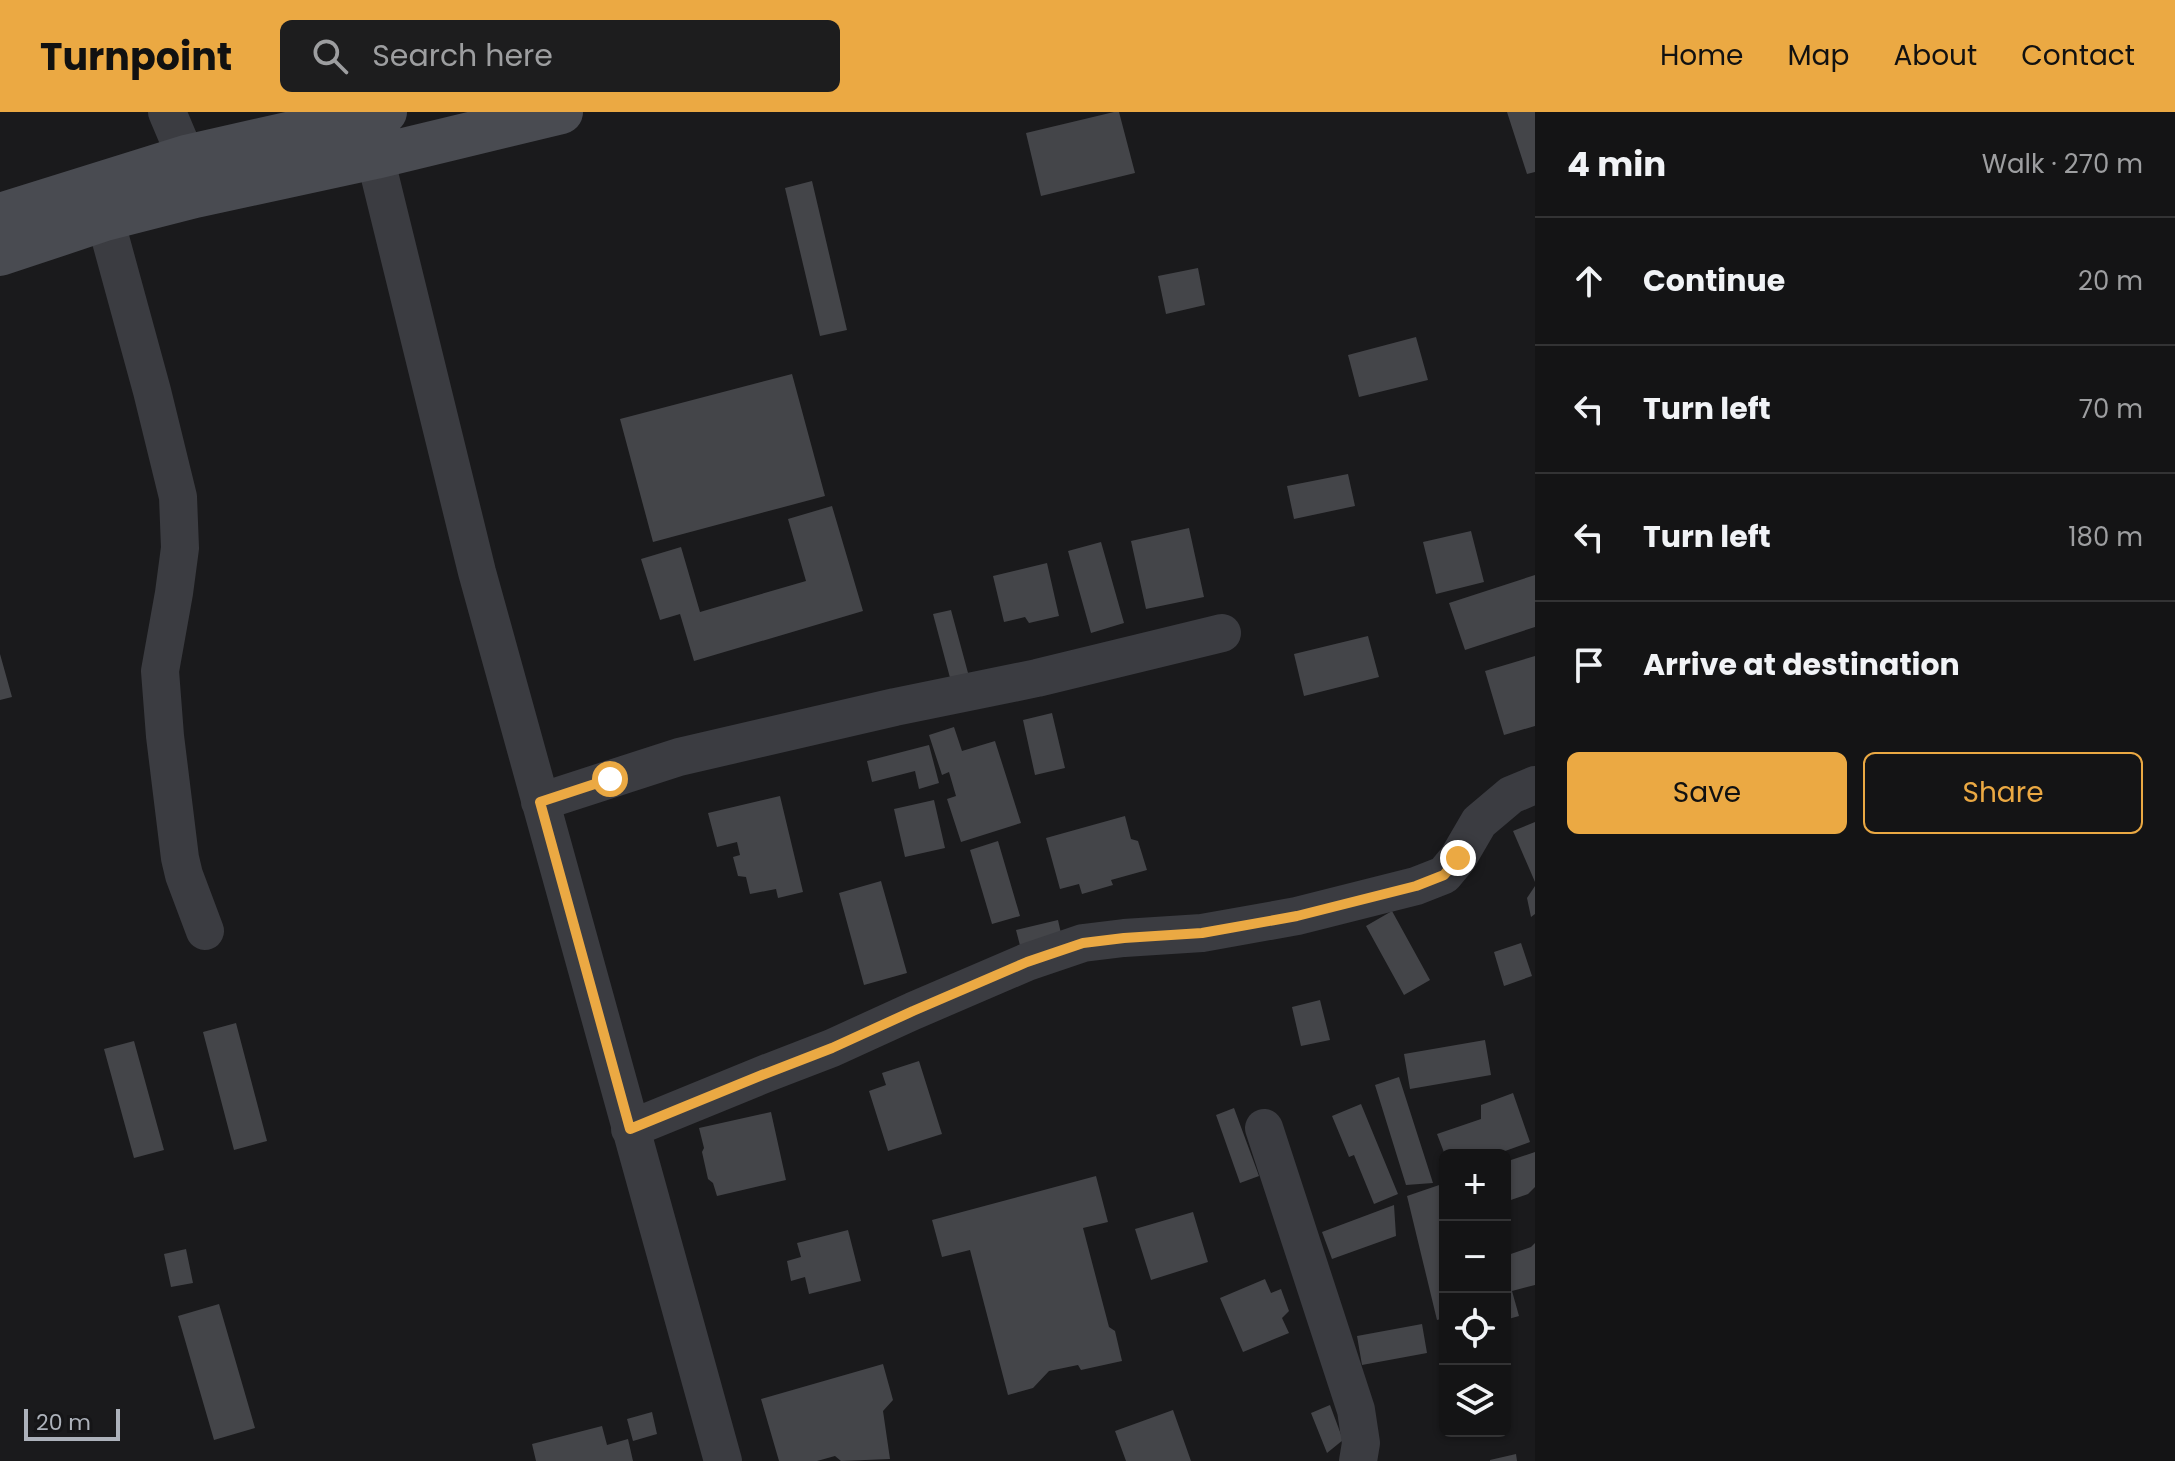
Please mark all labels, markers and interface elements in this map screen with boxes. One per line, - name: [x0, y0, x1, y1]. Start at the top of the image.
- search box: [280, 20, 840, 92]
- text: Turnpoint: [40, 30, 232, 83]
- icon: search: [308, 34, 352, 78]
- text: Search here: [372, 34, 553, 77]
- text: Home: [1660, 36, 1743, 75]
- text: Map: [1787, 36, 1849, 75]
- text: About: [1893, 36, 1977, 75]
- text: Contact: [2021, 36, 2135, 75]
- text: 4 min: [1567, 140, 1666, 188]
- text: Walk · 270 m: [1982, 146, 2143, 182]
- icon: ahead: [1567, 259, 1611, 303]
- text: Continue: [1643, 259, 1785, 302]
- text: 20 m: [2078, 263, 2143, 299]
- icon: left: [1567, 387, 1611, 431]
- text: Turn left: [1643, 387, 1771, 430]
- text: 70 m: [2079, 391, 2143, 427]
- icon: left: [1567, 515, 1611, 559]
- text: Turn left: [1643, 515, 1771, 558]
- text: 180 m: [2068, 519, 2143, 555]
- icon: arrive: [1567, 643, 1611, 687]
- text: Arrive at destination: [1643, 643, 1960, 686]
- button: Save: [1567, 752, 1847, 834]
- button: Share: [1863, 752, 2143, 834]
- route start: [592, 761, 628, 797]
- route end: [1440, 840, 1476, 876]
- map controls: [1439, 1149, 1511, 1437]
- button: +: [1439, 1149, 1511, 1221]
- button: −: [1439, 1221, 1511, 1293]
- button: locate: [1439, 1293, 1511, 1365]
- button: layers: [1439, 1365, 1511, 1437]
- scale bar: [24, 1405, 120, 1441]
- text: 20 m: [36, 1407, 91, 1438]

